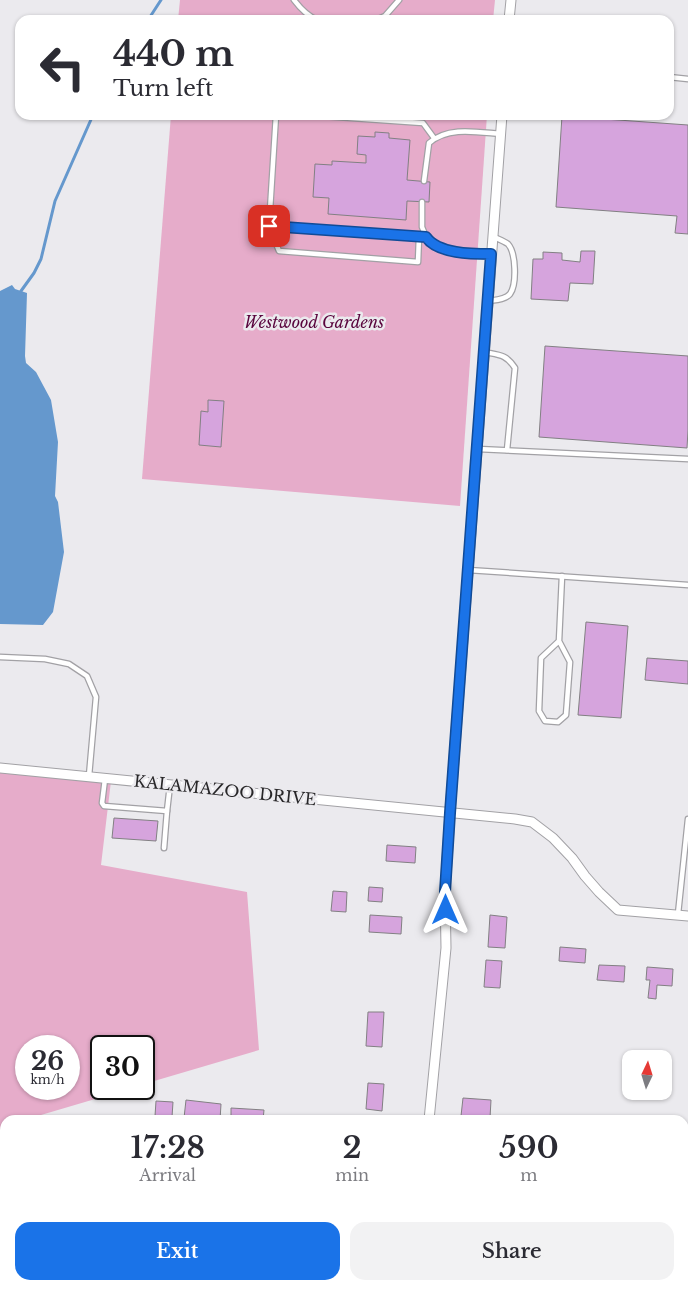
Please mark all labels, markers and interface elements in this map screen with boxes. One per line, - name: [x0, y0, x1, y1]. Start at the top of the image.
- text: 440 m: [113, 32, 234, 75]
- icon: left: [30, 35, 95, 100]
- text: Turn left: [113, 75, 213, 102]
- pin: [248, 205, 290, 247]
- icon: arrive: [255, 212, 283, 240]
- park label: Westwood Gardens: [244, 312, 384, 332]
- street label: KALAMAZOO DRIVE: [133, 770, 317, 810]
- position arrow: [419, 883, 471, 935]
- speed limit sign: 30: [90, 1035, 155, 1100]
- text: 26: [31, 1046, 64, 1077]
- north arrow: [622, 1050, 672, 1100]
- map controls: [622, 1050, 672, 1100]
- text: km/h: [30, 1072, 65, 1087]
- text: 17:28: [130, 1129, 205, 1166]
- text: 2: [343, 1129, 362, 1166]
- text: 590: [499, 1129, 559, 1166]
- text: Arrival: [139, 1165, 196, 1185]
- text: min: [335, 1165, 369, 1185]
- text: m: [520, 1165, 538, 1185]
- button: Exit: [15, 1222, 340, 1280]
- button: Share: [350, 1222, 674, 1280]

